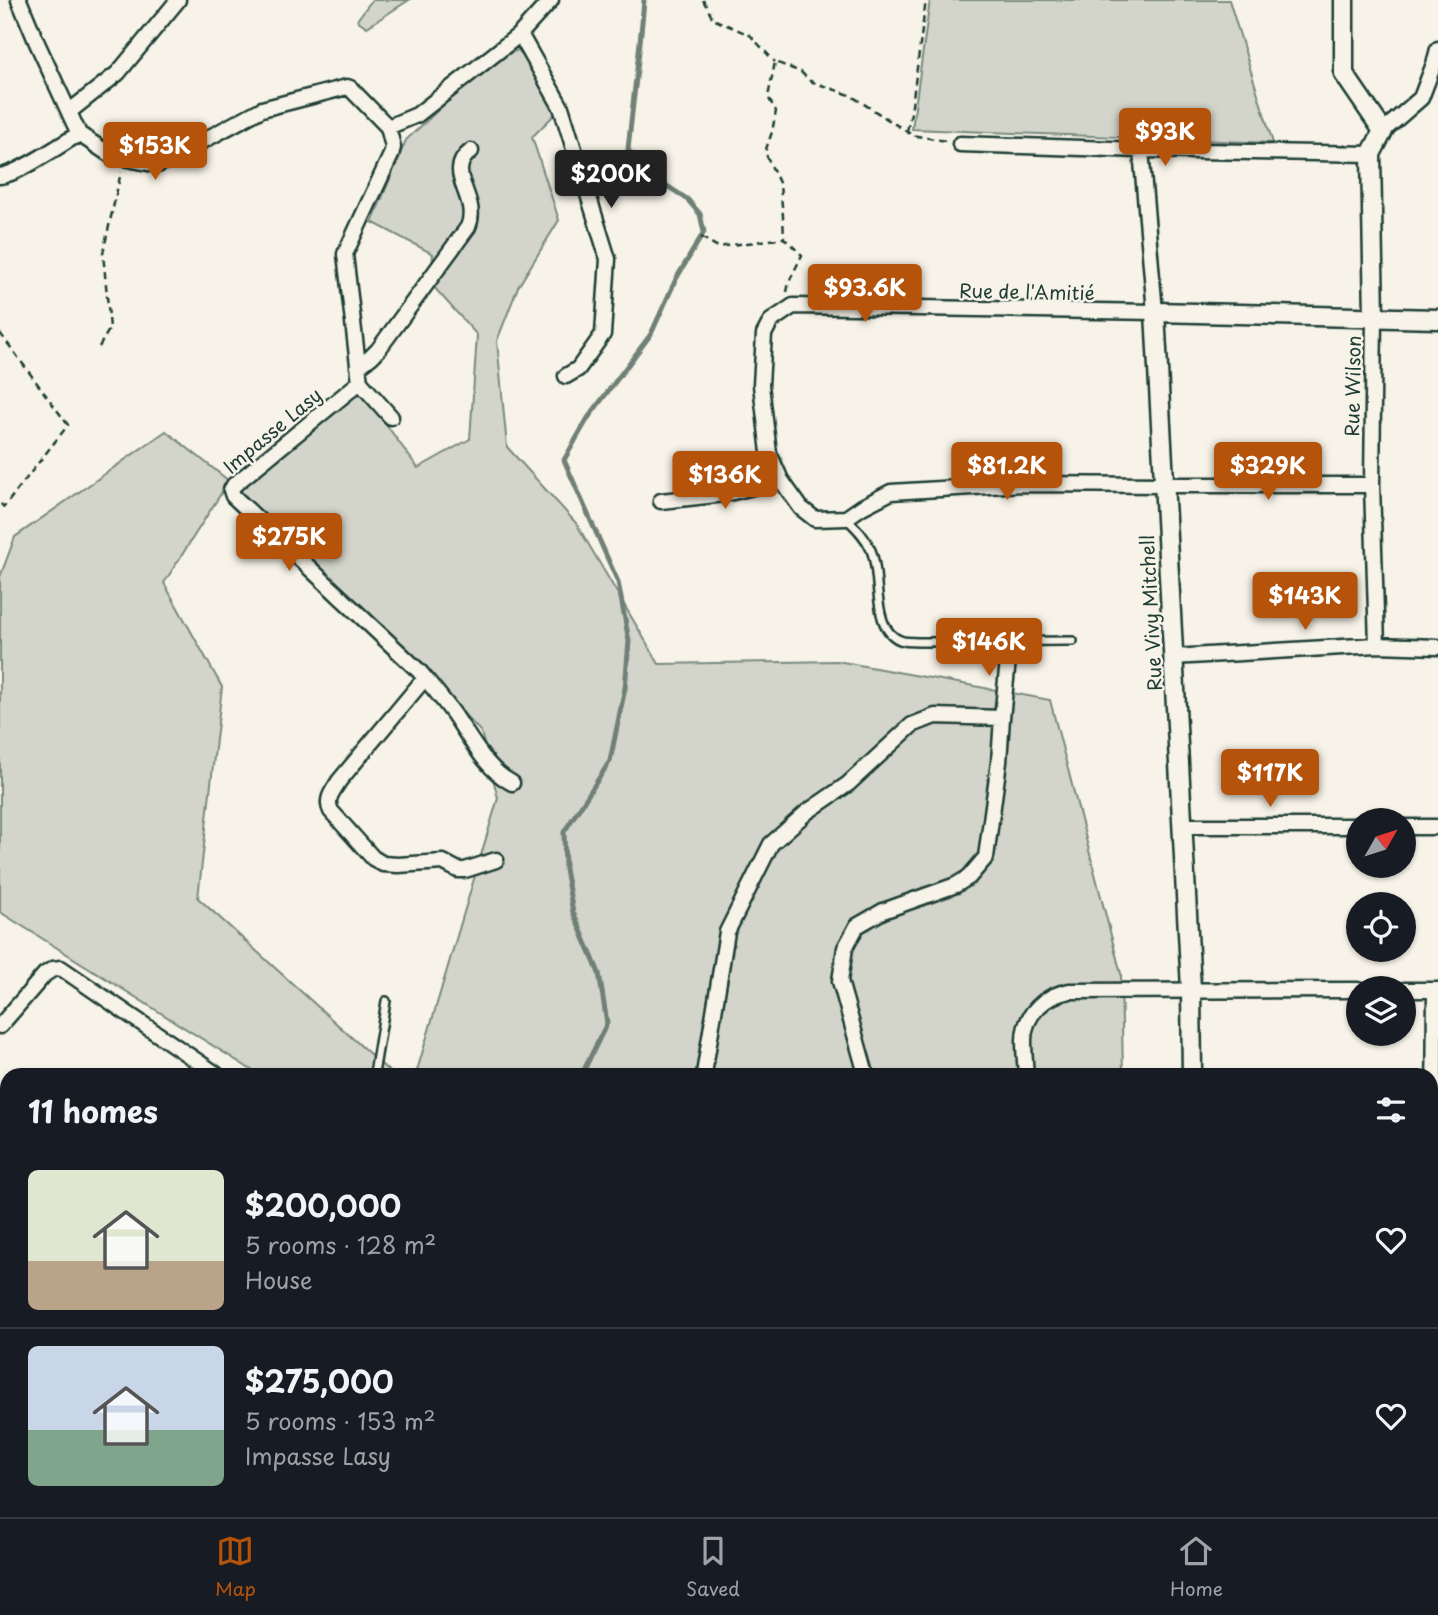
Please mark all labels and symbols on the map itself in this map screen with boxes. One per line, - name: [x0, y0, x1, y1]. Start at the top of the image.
- pin: $93K: [1124, 108, 1206, 168]
- pin: $153K: [106, 122, 204, 182]
- pin: $200K: [562, 150, 660, 210]
- pin: $93.6K: [808, 264, 922, 324]
- street label: Rue de l'Amitié: [959, 276, 1095, 306]
- street label: Rue Wilson: [1337, 335, 1367, 437]
- street label: Impasse Lasy: [217, 381, 327, 479]
- pin: $81.2K: [950, 442, 1064, 502]
- pin: $329K: [1219, 442, 1317, 502]
- pin: $136K: [676, 452, 774, 511]
- pin: $275K: [240, 514, 338, 573]
- street label: Rue Vivy Mitchell: [1132, 534, 1168, 692]
- pin: $143K: [1256, 572, 1354, 632]
- pin: $146K: [940, 618, 1038, 678]
- pin: $117K: [1221, 750, 1319, 809]
- north arrow: [1346, 808, 1416, 878]

